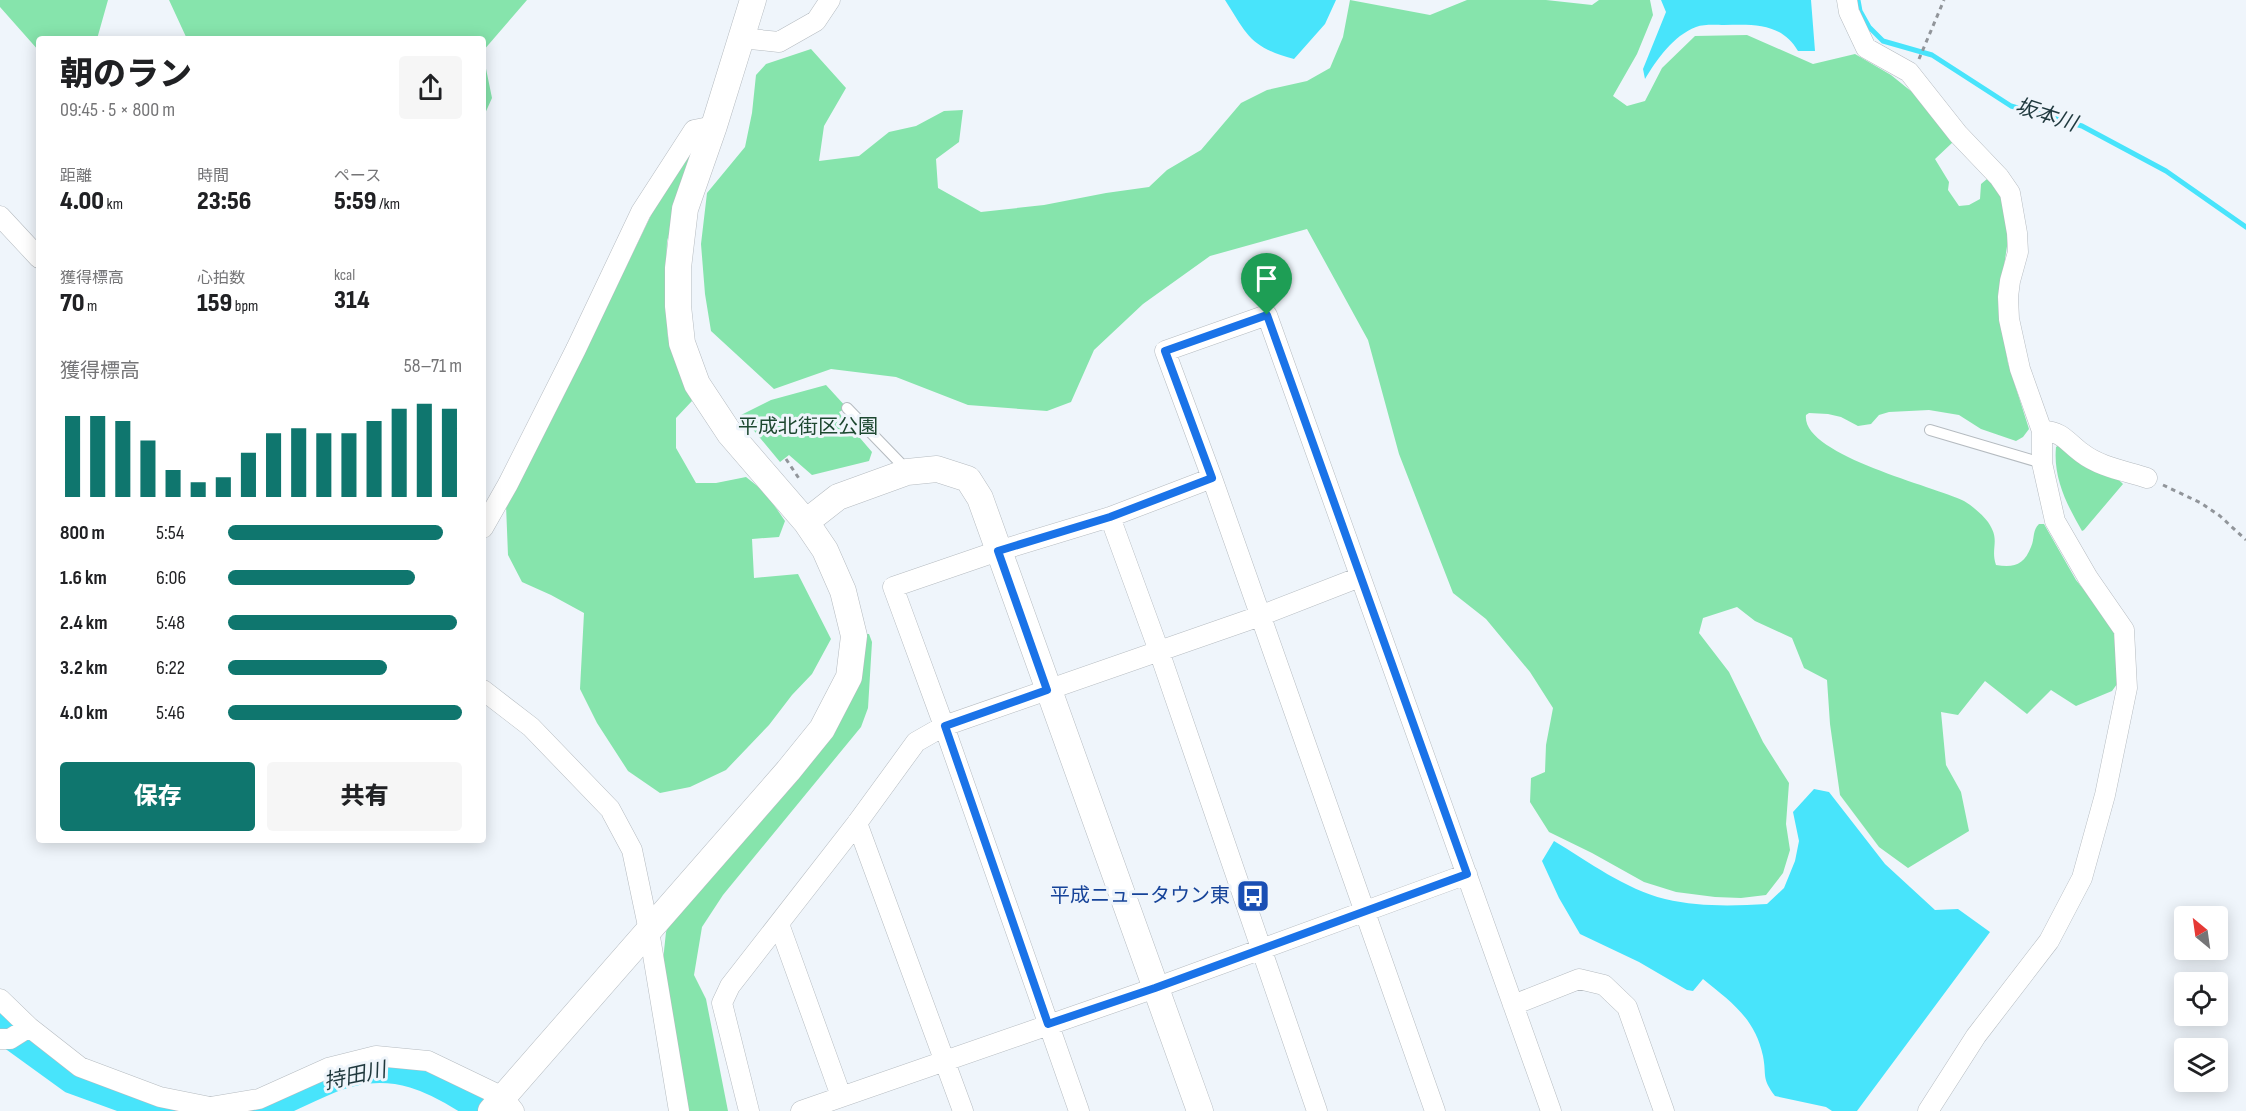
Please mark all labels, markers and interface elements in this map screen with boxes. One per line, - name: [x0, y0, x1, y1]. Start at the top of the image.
- text: 朝のラン: [60, 55, 192, 95]
- button: share: [399, 56, 462, 119]
- water label: 坂本川: [2012, 93, 2082, 137]
- text: 09:45 · 5 × 800 m: [60, 98, 175, 122]
- text: 距離: [60, 167, 92, 186]
- text: 時間: [197, 167, 229, 186]
- text: ペース: [334, 167, 381, 186]
- text: 4.00: [60, 186, 104, 217]
- text: 23:56: [197, 186, 251, 217]
- text: 5:59: [334, 186, 377, 217]
- text: km: [104, 195, 123, 214]
- text: /km: [377, 195, 400, 214]
- pin: [1241, 253, 1292, 315]
- icon: arrive: [1250, 262, 1283, 295]
- text: kcal: [334, 266, 355, 285]
- text: 獲得標高: [60, 269, 124, 288]
- text: 心拍数: [197, 269, 245, 288]
- text: 314: [334, 285, 370, 316]
- text: 70: [60, 288, 84, 319]
- text: 159: [197, 288, 232, 319]
- text: m: [84, 297, 97, 316]
- text: bpm: [232, 297, 258, 316]
- text: 58–71 m: [404, 354, 462, 378]
- text: 獲得標高: [60, 359, 140, 383]
- park label: 平成北街区公園: [738, 415, 878, 439]
- text: 800 m: [60, 521, 105, 545]
- text: 5:54: [156, 521, 184, 545]
- text: 1.6 km: [60, 566, 107, 590]
- text: 6:06: [156, 566, 186, 590]
- text: 2.4 km: [60, 611, 108, 635]
- text: 5:48: [156, 611, 185, 635]
- text: 3.2 km: [60, 656, 108, 680]
- text: 6:22: [156, 656, 185, 680]
- text: 4.0 km: [60, 701, 108, 725]
- text: 5:46: [156, 701, 185, 725]
- button: 保存: [60, 762, 255, 831]
- button: 共有: [267, 762, 462, 831]
- bus stop icon: 平成ニュータウン東: [1235, 878, 1271, 914]
- place label: 平成ニュータウン東: [1050, 884, 1230, 908]
- north arrow: [2174, 906, 2228, 960]
- map controls: [2174, 906, 2228, 1092]
- button: locate: [2174, 972, 2228, 1026]
- button: layers: [2174, 1038, 2228, 1092]
- water label: 持田川: [322, 1057, 390, 1095]

